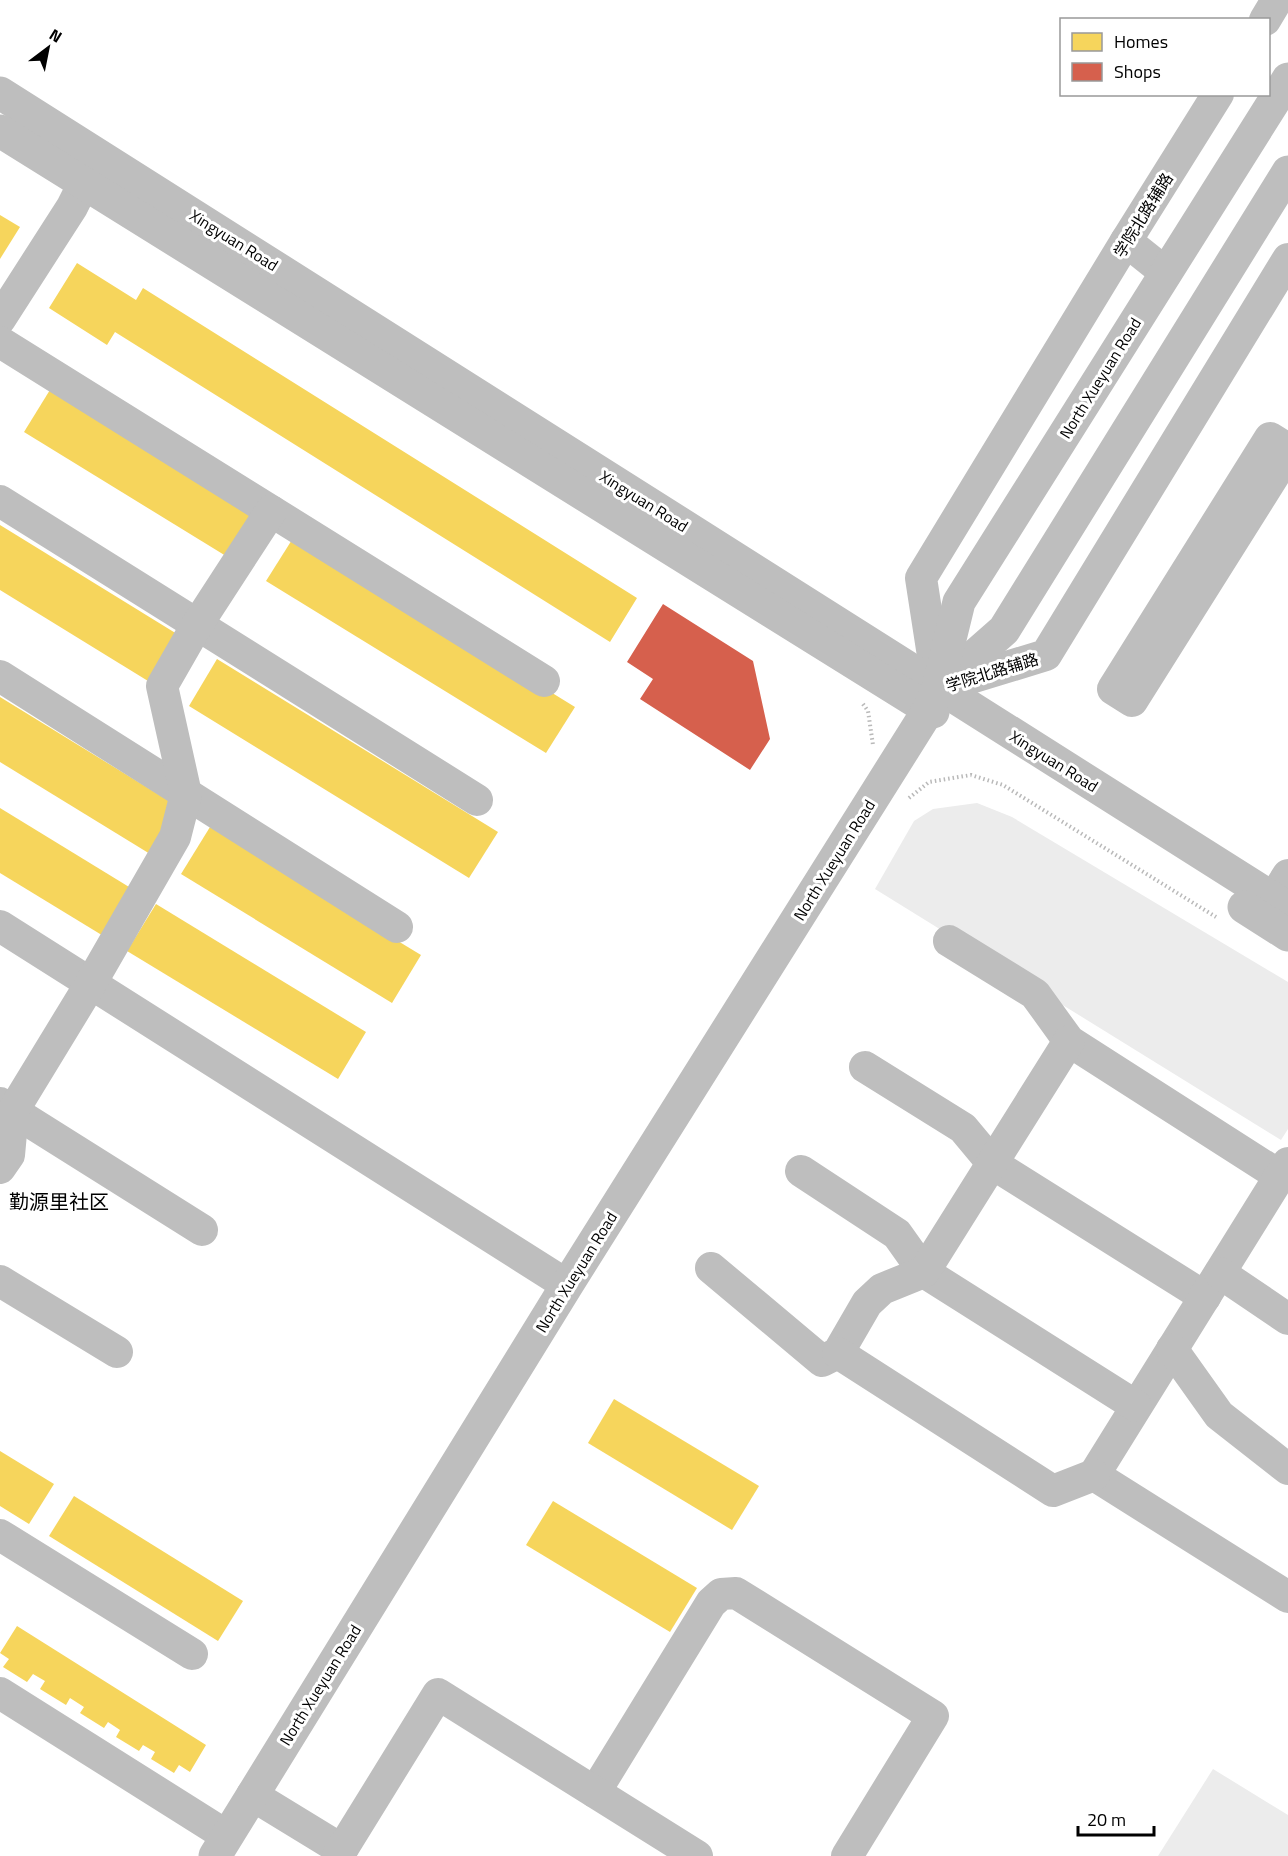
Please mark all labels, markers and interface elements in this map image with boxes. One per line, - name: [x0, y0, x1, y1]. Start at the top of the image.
- north arrow: [18, 18, 78, 78]
- legend: [1060, 18, 1270, 96]
- text: N: [45, 22, 67, 48]
- text: Homes: [1114, 28, 1168, 55]
- text: Shops: [1114, 58, 1161, 85]
- street label: 学院北路辅路: [1107, 168, 1179, 262]
- street label: Xingyuan Road: [185, 203, 283, 277]
- street label: North Xueyuan Road: [1053, 313, 1147, 443]
- street label: Xingyuan Road: [595, 464, 693, 538]
- street label: 学院北路辅路: [943, 646, 1041, 698]
- street label: Xingyuan Road: [1005, 724, 1103, 798]
- street label: North Xueyuan Road: [787, 795, 881, 925]
- district label: 勤源里社区: [9, 1186, 109, 1217]
- street label: North Xueyuan Road: [529, 1207, 623, 1337]
- street label: North Xueyuan Road: [273, 1620, 367, 1750]
- scale bar: [1078, 1799, 1154, 1837]
- text: 20 m: [1087, 1806, 1126, 1833]

